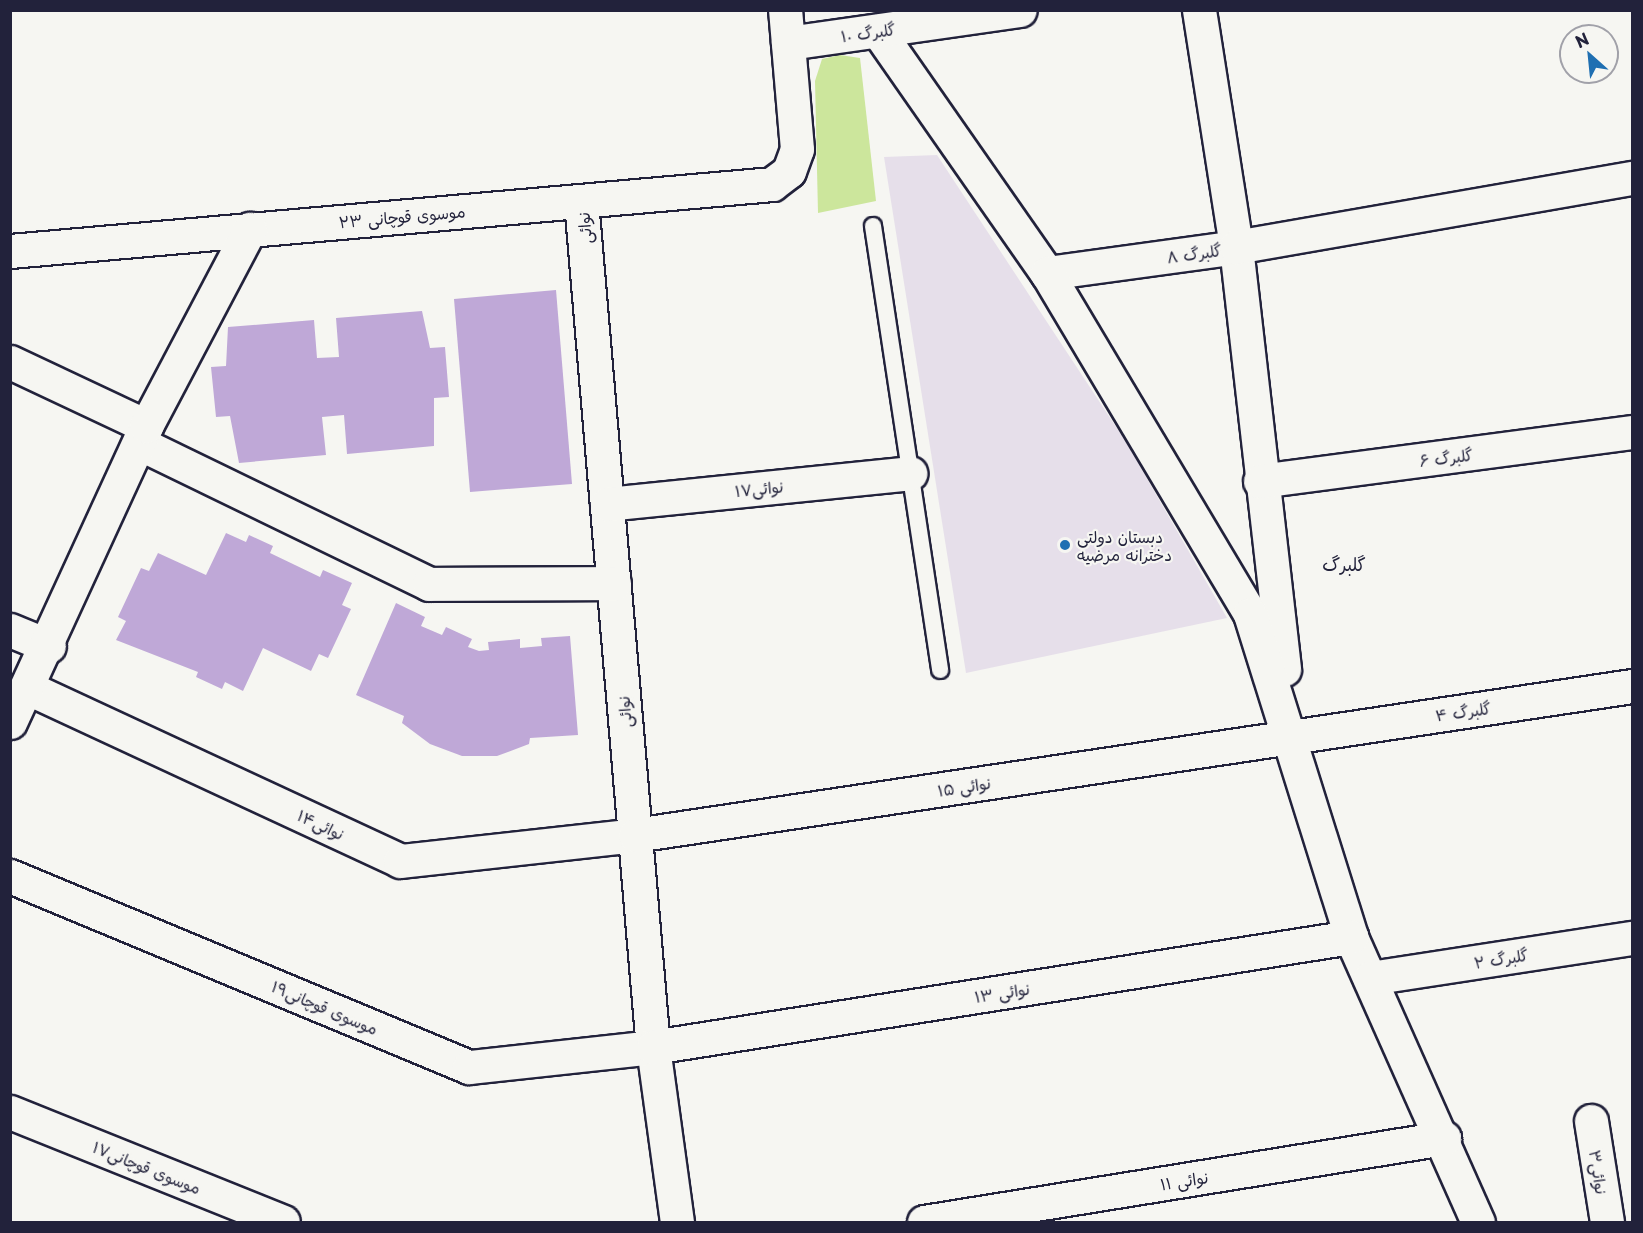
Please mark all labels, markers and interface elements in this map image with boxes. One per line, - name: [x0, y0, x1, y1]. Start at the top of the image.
- street label: گلبرگ ۱۰: [839, 19, 897, 45]
- north arrow: [1559, 24, 1619, 84]
- text: N: [1571, 26, 1593, 53]
- street label: موسوی قوچانی ۲۳: [338, 201, 466, 231]
- street label: نوائی: [573, 211, 595, 245]
- street label: گلبرگ ۸: [1165, 240, 1223, 266]
- street label: گلبرگ ۶: [1418, 444, 1474, 470]
- street label: نوائی۱۷: [734, 476, 784, 500]
- place label: دبستان دولتی دخترانه مرضیه: [1077, 526, 1172, 564]
- marker: دبستان دولتی دخترانه مرضیه: [1058, 538, 1072, 552]
- district label: گلبرگ: [1322, 553, 1366, 575]
- street label: نوائی: [613, 695, 635, 729]
- street label: گلبرگ ۴: [1434, 698, 1492, 724]
- street label: نوائی ۱۵: [936, 772, 992, 800]
- street label: نوائی۱۴: [295, 805, 347, 843]
- street label: گلبرگ ۲: [1472, 944, 1530, 972]
- street label: موسوی قوچانی۱۹: [269, 976, 381, 1038]
- street label: نوائی ۱۳: [973, 978, 1031, 1006]
- street label: موسوی قوچانی۱۷: [90, 1137, 204, 1197]
- street label: نوائی۳: [1586, 1148, 1612, 1196]
- street label: نوائی ۱۱: [1159, 1167, 1209, 1193]

